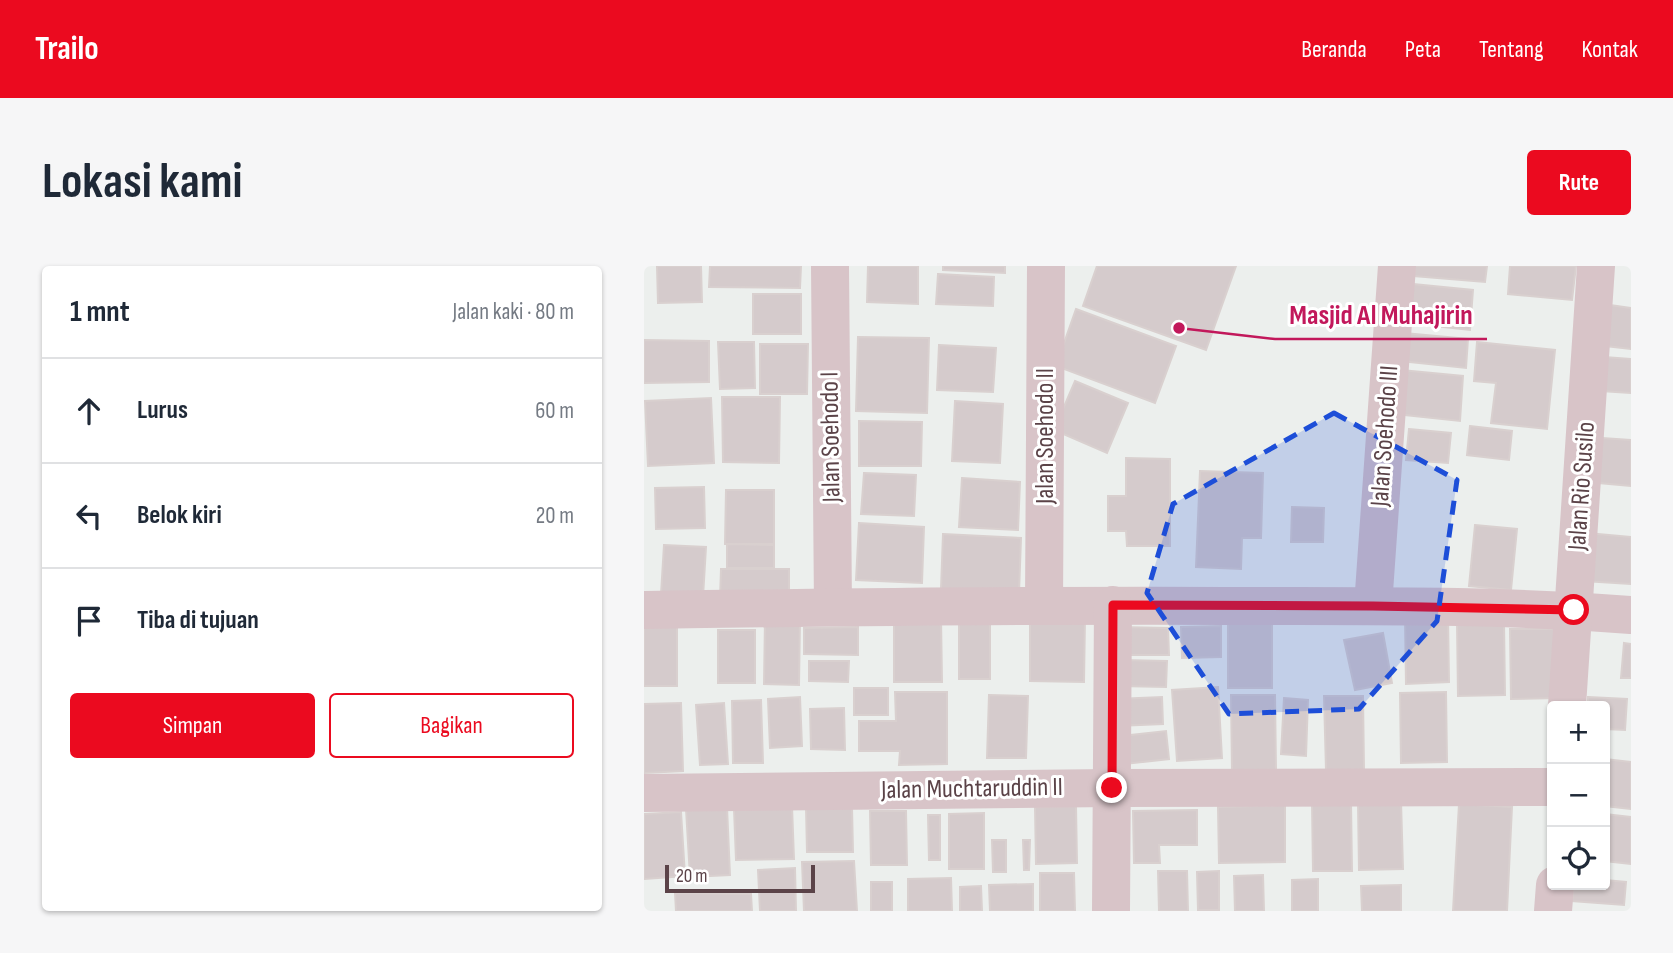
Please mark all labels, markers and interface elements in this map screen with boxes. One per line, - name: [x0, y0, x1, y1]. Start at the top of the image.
- text: Trailo: [35, 29, 99, 69]
- text: Beranda: [1301, 35, 1367, 64]
- text: Peta: [1405, 35, 1441, 64]
- text: Tentang: [1479, 35, 1544, 64]
- text: Kontak: [1582, 35, 1638, 64]
- button: Rute: [1527, 150, 1631, 215]
- text: Lokasi kami: [42, 153, 242, 212]
- callout: Masjid Al Muhajirin: [1275, 290, 1487, 339]
- text: 1 mnt: [70, 294, 130, 330]
- text: Jalan kaki · 80 m: [452, 298, 574, 326]
- text: Masjid Al Muhajirin: [1289, 299, 1473, 332]
- street label: Jalan Soehodo III: [1365, 364, 1405, 509]
- street label: Jalan Soehodo II: [1030, 368, 1061, 505]
- street label: Jalan Soehodo I: [814, 371, 848, 504]
- icon: ahead: [70, 392, 108, 430]
- text: Lurus: [137, 395, 188, 426]
- text: 60 m: [535, 397, 574, 425]
- street label: Jalan Rio Susilo: [1562, 421, 1602, 552]
- icon: left: [70, 497, 108, 535]
- text: Belok kiri: [137, 500, 222, 531]
- text: 20 m: [536, 502, 574, 530]
- route start: [1558, 594, 1589, 625]
- icon: arrive: [70, 602, 108, 640]
- text: Tiba di tujuan: [137, 605, 259, 636]
- button: Simpan: [70, 693, 315, 758]
- button: Bagikan: [329, 693, 574, 758]
- map controls: [1547, 701, 1610, 890]
- button: +: [1547, 701, 1610, 764]
- button: −: [1547, 764, 1610, 827]
- street label: Jalan Muchtaruddin II: [880, 772, 1063, 806]
- route end: [1096, 772, 1127, 803]
- button: locate: [1547, 827, 1610, 890]
- scale bar: [665, 862, 816, 894]
- text: 20 m: [676, 865, 708, 888]

